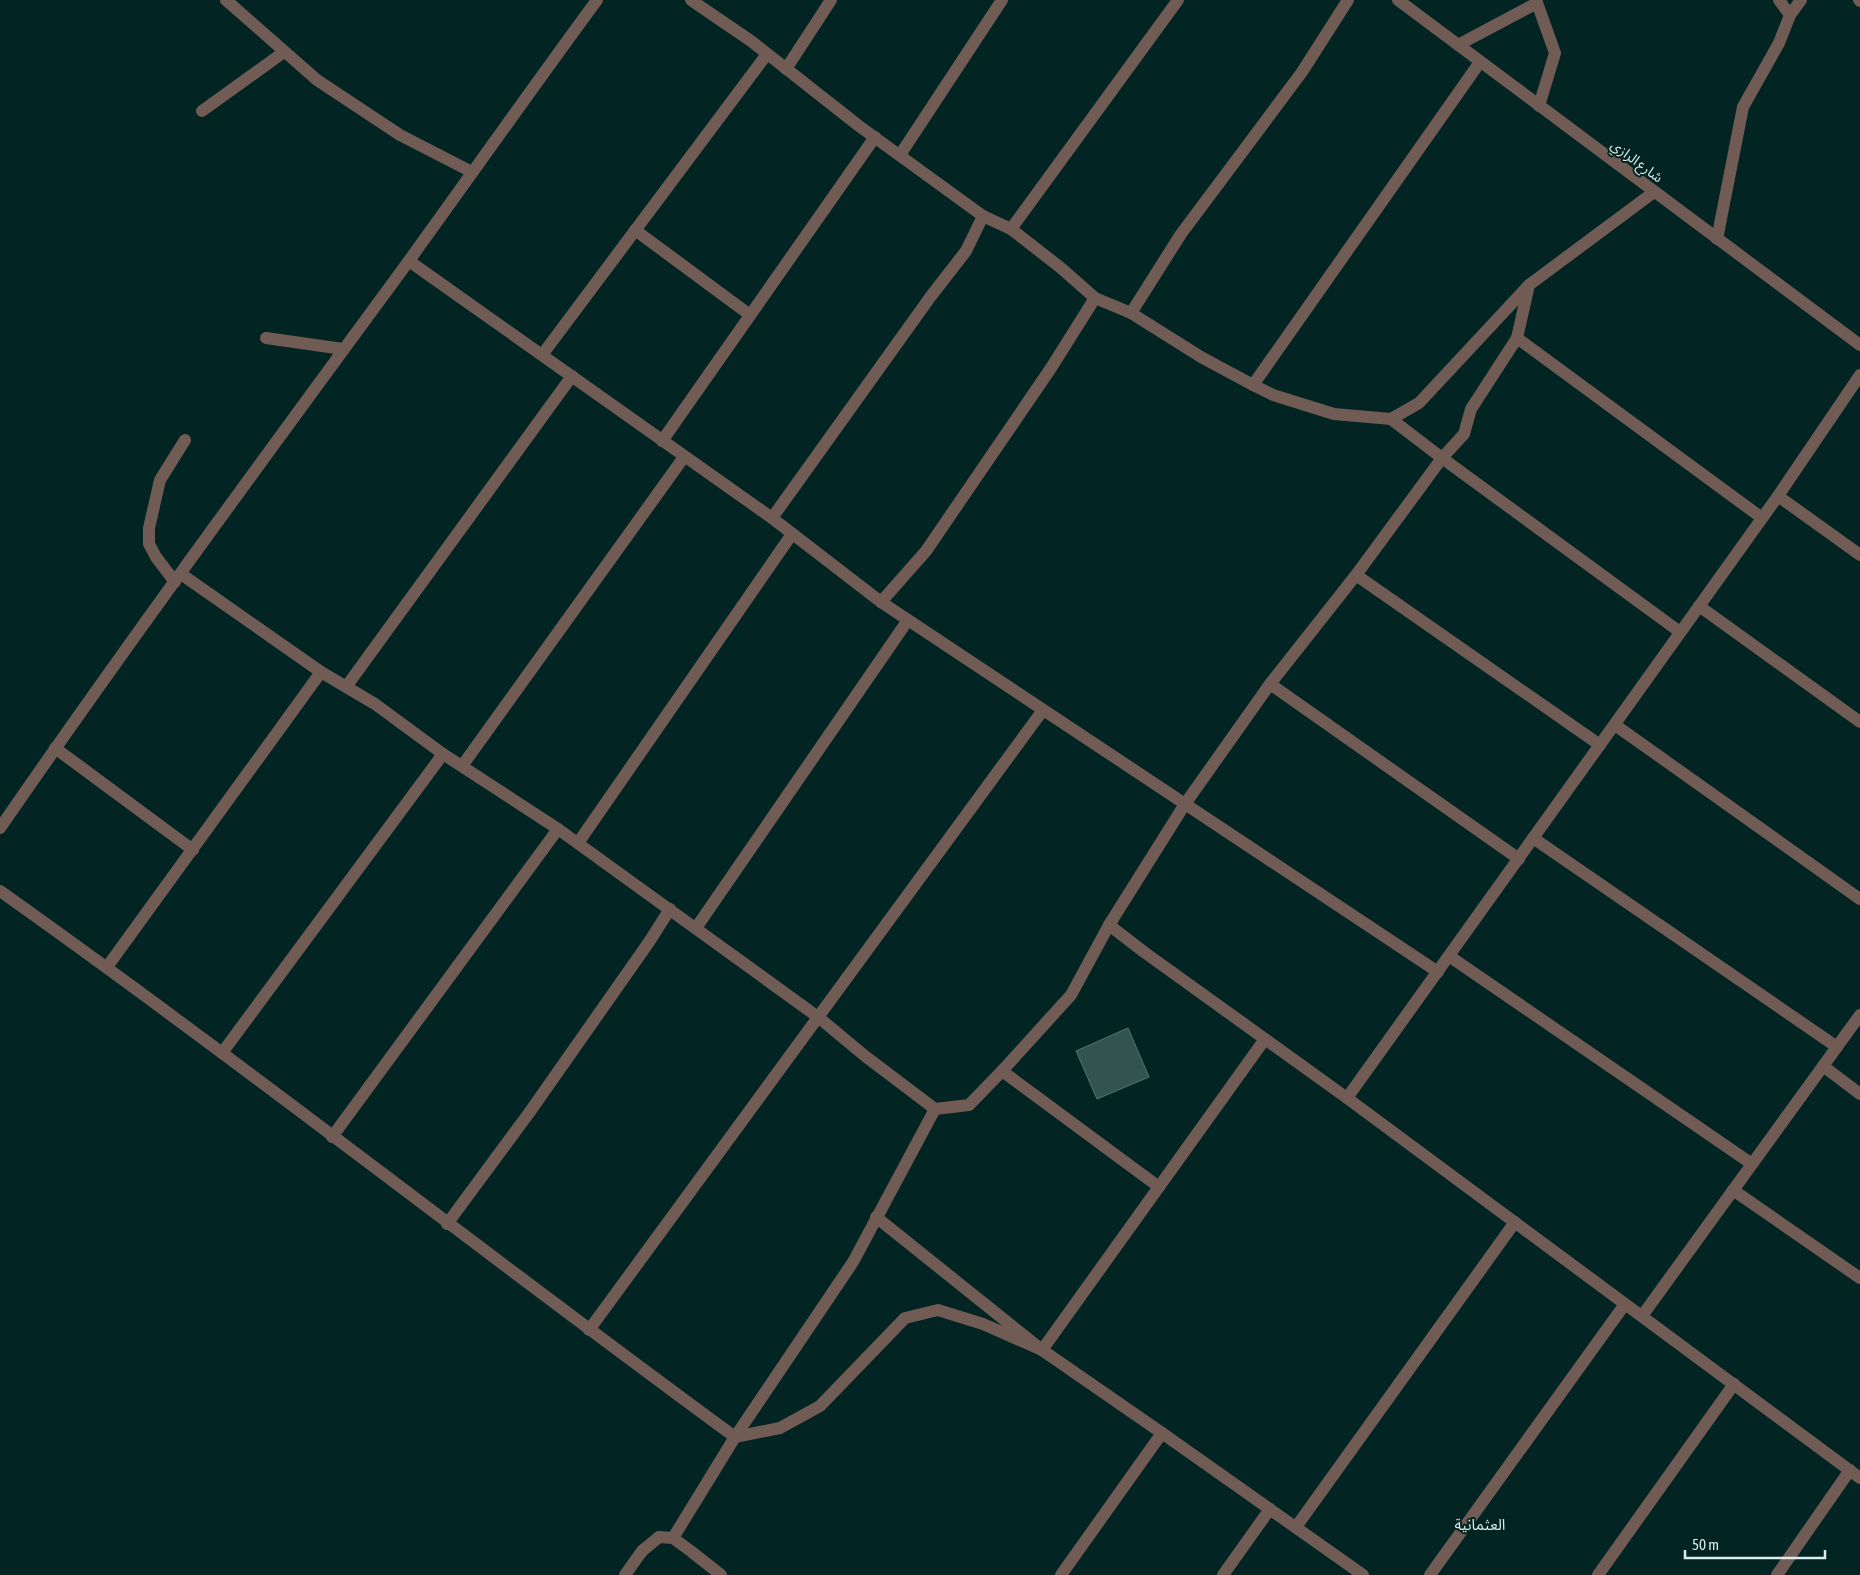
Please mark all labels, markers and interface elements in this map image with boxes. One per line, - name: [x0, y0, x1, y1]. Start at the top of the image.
- street label: شارع الرازي: [1606, 136, 1666, 188]
- district label: العثمانية: [1455, 1516, 1505, 1533]
- scale bar: [1685, 1528, 1825, 1560]
- text: 50 m: [1692, 1536, 1719, 1553]

